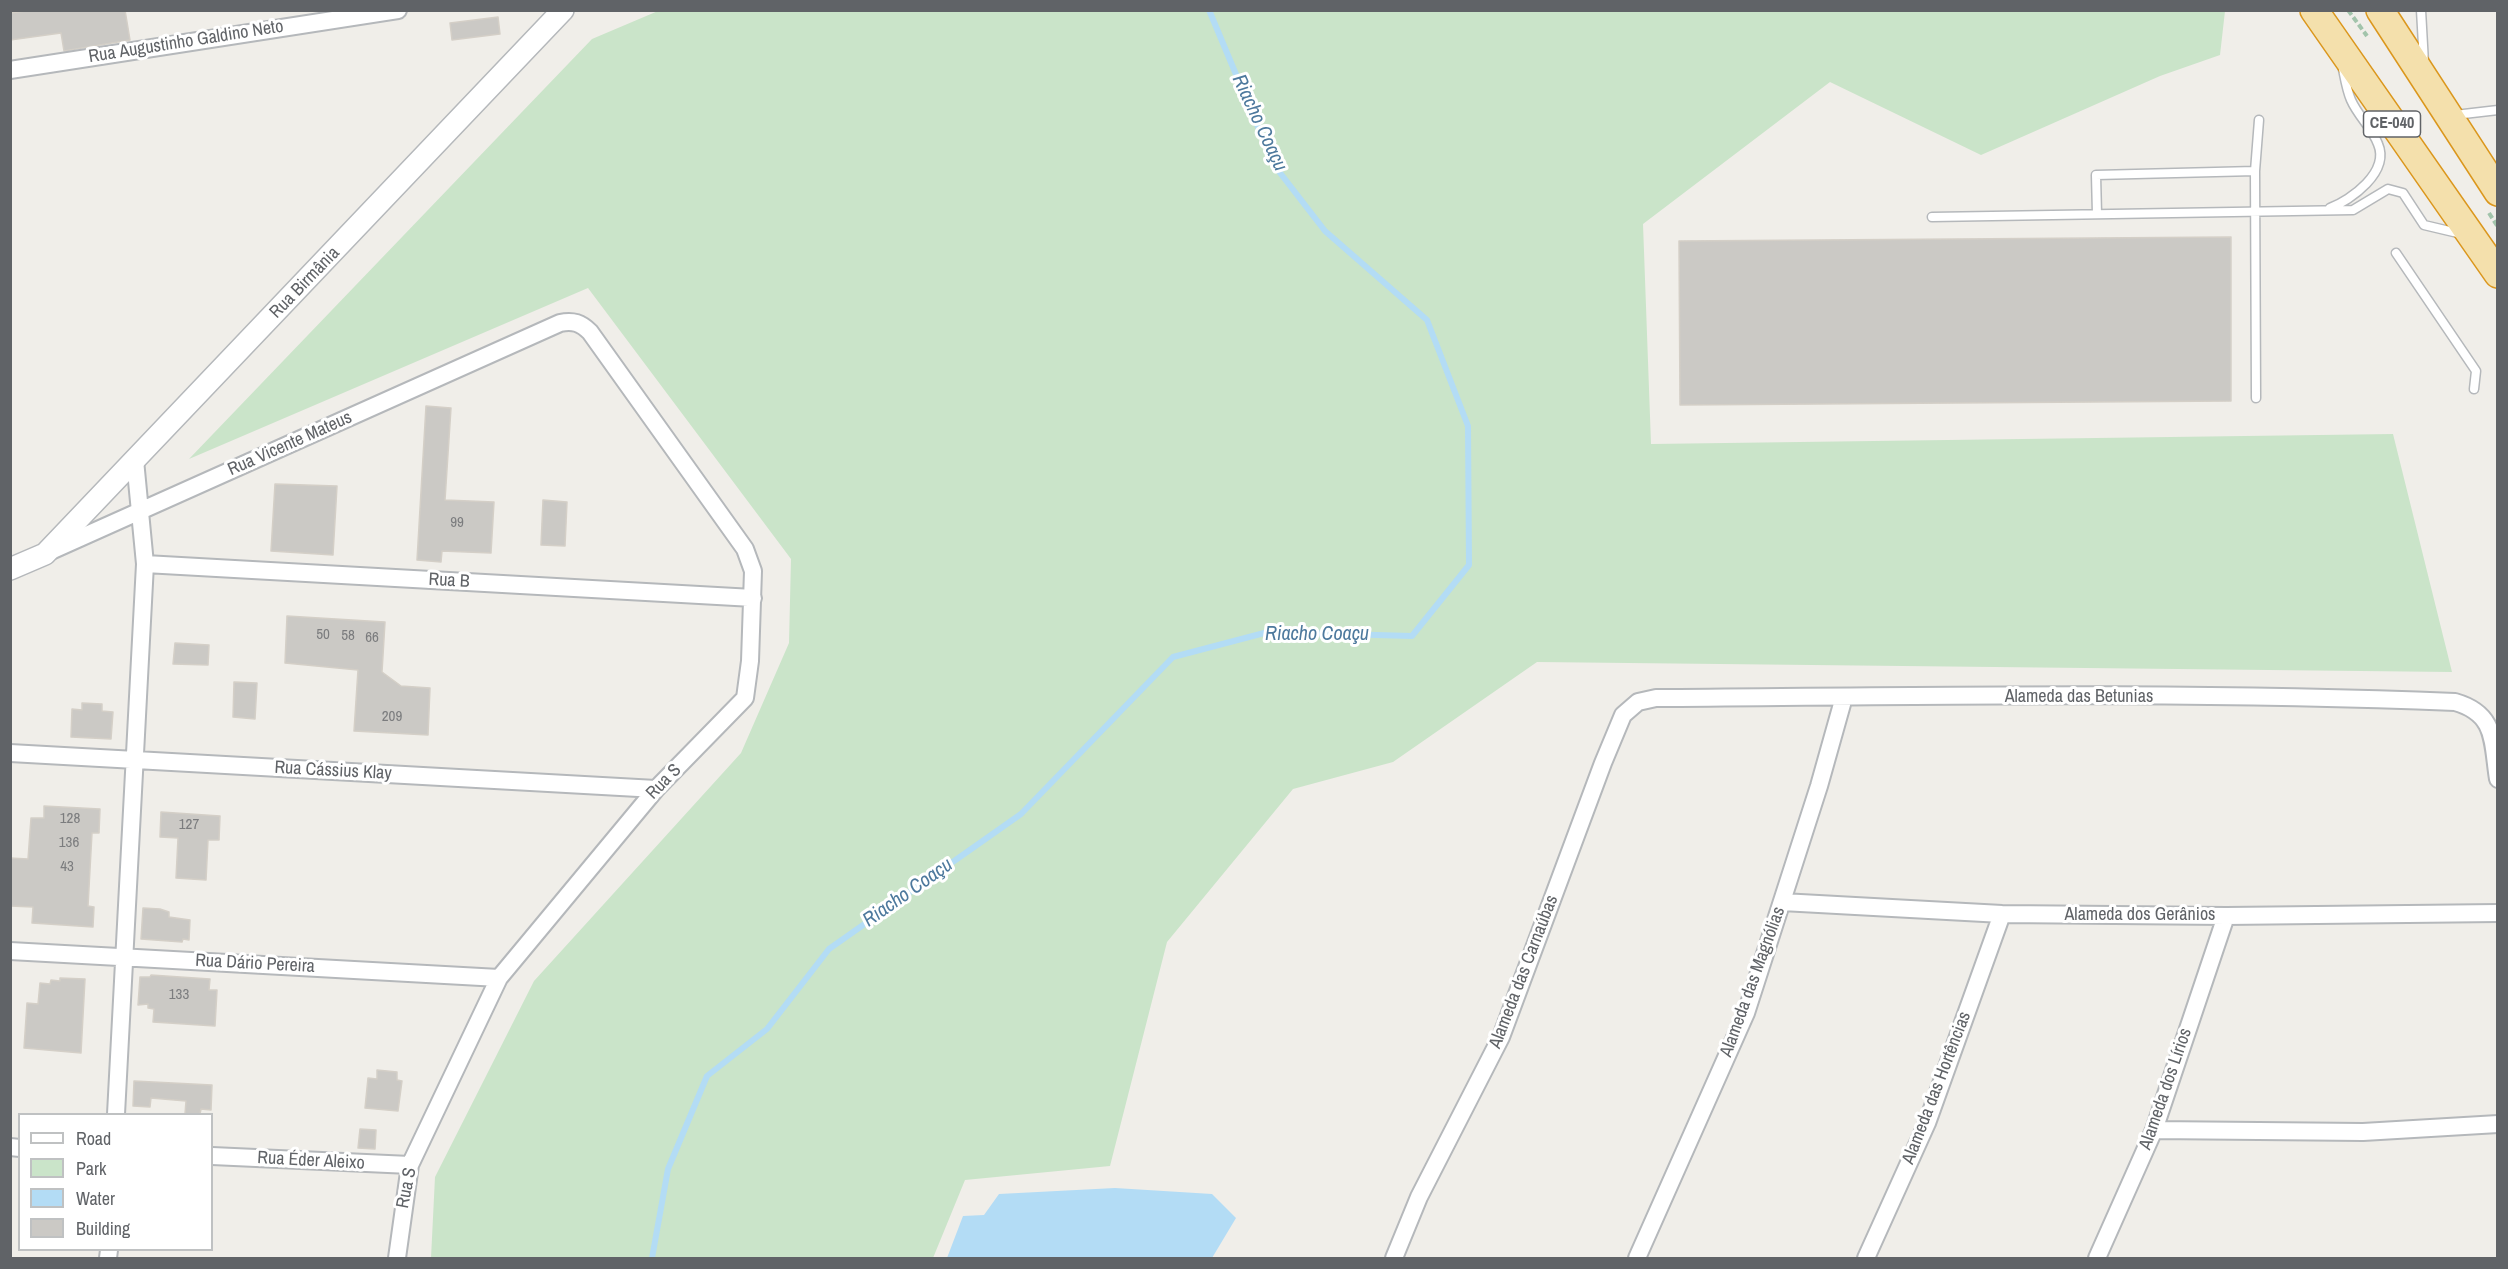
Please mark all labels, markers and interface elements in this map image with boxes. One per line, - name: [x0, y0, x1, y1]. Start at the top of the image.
- street label: Rua Augustinho Galdino Neto: [87, 16, 285, 68]
- water label: Riacho Coaçu: [1226, 71, 1292, 175]
- road number: CE-040: [2364, 111, 2420, 137]
- street label: Rua Birmânia: [266, 243, 344, 323]
- street label: Rua Vicente Mateus: [225, 407, 355, 481]
- house number: 99: [450, 514, 464, 532]
- street label: Rua B: [428, 569, 470, 593]
- water label: Riacho Coaçu: [1265, 623, 1369, 647]
- house number: 50: [316, 626, 330, 644]
- house number: 58: [341, 627, 355, 645]
- house number: 66: [365, 629, 379, 647]
- street label: Alameda das Betunias: [2005, 686, 2153, 708]
- house number: 209: [382, 708, 402, 726]
- street label: Rua Cássius Klay: [274, 757, 392, 785]
- street label: Rua S: [642, 760, 686, 804]
- house number: 128: [60, 810, 80, 828]
- house number: 127: [179, 816, 199, 834]
- house number: 136: [59, 834, 79, 852]
- water label: Riacho Coaçu: [859, 853, 957, 933]
- house number: 43: [60, 858, 74, 876]
- street label: Alameda das Carnaúbas: [1485, 892, 1563, 1052]
- street label: Alameda das Magnólias: [1716, 904, 1790, 1060]
- street label: Alameda dos Gerânios: [2065, 904, 2215, 926]
- street label: Rua Dário Pereira: [195, 950, 315, 978]
- house number: 133: [169, 986, 189, 1004]
- street label: Alameda das Hortências: [1898, 1009, 1976, 1167]
- street label: Alameda dos Lírios: [2135, 1025, 2197, 1153]
- legend: [18, 1113, 213, 1251]
- text: Road: [76, 1126, 111, 1151]
- street label: Rua Éder Aleixo: [257, 1147, 365, 1175]
- text: Park: [76, 1156, 106, 1181]
- street label: Rua S: [392, 1166, 422, 1210]
- text: Water: [76, 1186, 115, 1211]
- text: Building: [76, 1216, 130, 1241]

